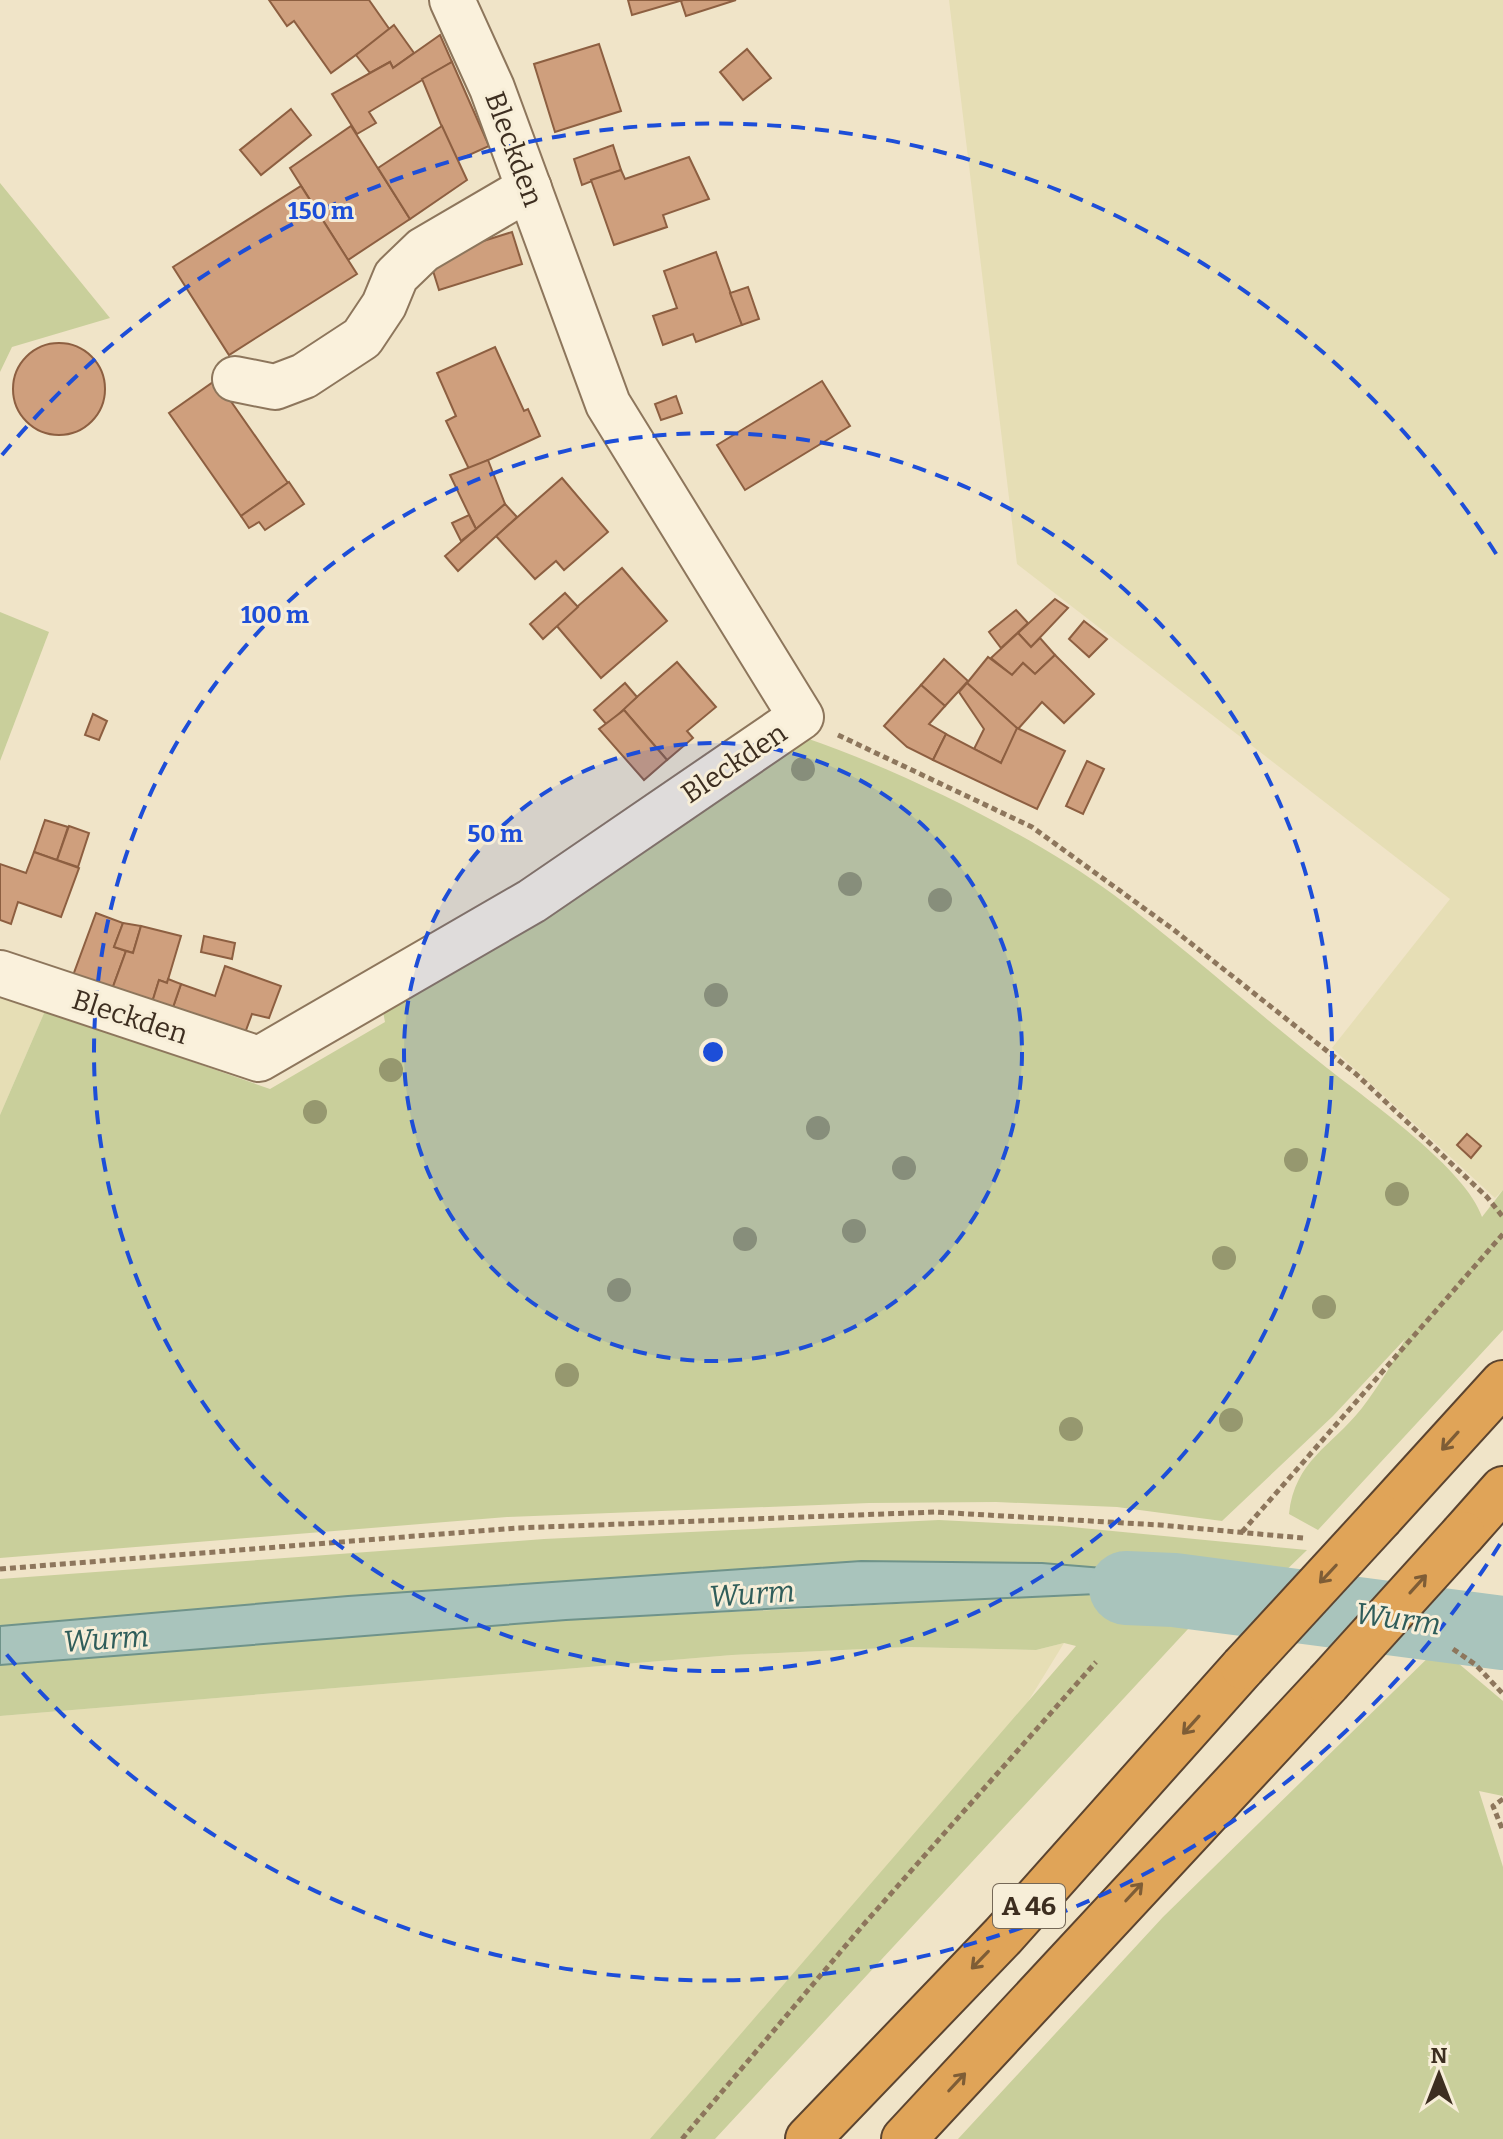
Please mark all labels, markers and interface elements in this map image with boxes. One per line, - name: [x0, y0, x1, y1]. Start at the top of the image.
- street label: Bleckden: [478, 87, 550, 211]
- text: 150 m: [288, 197, 354, 225]
- text: 100 m: [241, 601, 309, 629]
- street label: Bleckden: [675, 716, 793, 810]
- text: 50 m: [467, 820, 523, 848]
- street label: Bleckden: [68, 983, 192, 1051]
- centre of rings: [699, 1038, 727, 1066]
- one-way arrow: [1441, 1431, 1460, 1451]
- one-way arrow: [1319, 1564, 1337, 1584]
- water label: Wurm: [708, 1573, 796, 1615]
- one-way arrow: [1408, 1574, 1426, 1594]
- water label: Wurm: [1353, 1595, 1443, 1643]
- water label: Wurm: [62, 1618, 150, 1660]
- one-way arrow: [1182, 1714, 1200, 1734]
- one-way arrow: [1125, 1882, 1143, 1902]
- road number: A 46: [993, 1884, 1065, 1928]
- one-way arrow: [970, 1950, 989, 1970]
- north arrow: [1399, 2035, 1479, 2115]
- text: N: [1431, 2042, 1448, 2069]
- one-way arrow: [947, 2073, 966, 2092]

